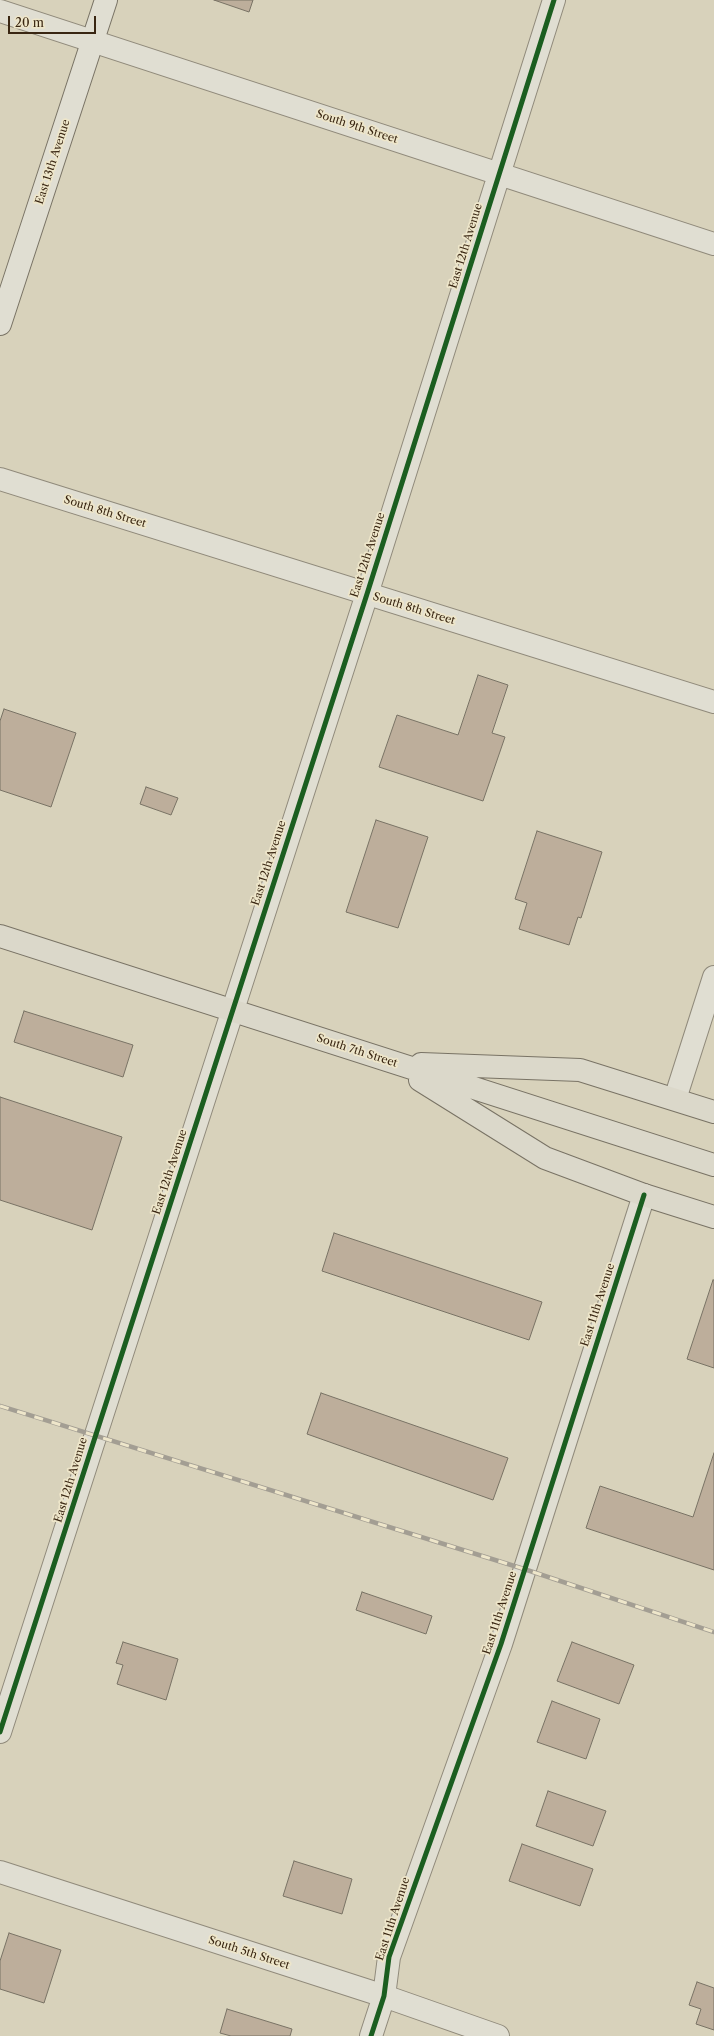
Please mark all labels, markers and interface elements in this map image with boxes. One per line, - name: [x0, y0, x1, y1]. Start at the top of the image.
- scale bar: [10, 8, 98, 34]
- text: 20 m: [15, 15, 44, 30]
- street label: South 9th Street: [314, 108, 400, 146]
- street label: East 13th Avenue: [33, 118, 73, 206]
- street label: East 12th Avenue: [447, 202, 485, 290]
- street label: South 8th Street: [62, 493, 148, 531]
- street label: East 12th Avenue: [348, 511, 388, 599]
- street label: South 8th Street: [371, 590, 457, 628]
- street label: East 12th Avenue: [249, 819, 289, 907]
- street label: South 7th Street: [315, 1032, 399, 1070]
- street label: East 12th Avenue: [150, 1128, 190, 1216]
- street label: East 11th Avenue: [578, 1262, 618, 1348]
- street label: East 12th Avenue: [52, 1436, 90, 1524]
- street label: East 11th Avenue: [480, 1570, 520, 1656]
- street label: East 11th Avenue: [373, 1876, 413, 1962]
- street label: South 5th Street: [207, 1934, 291, 1972]

